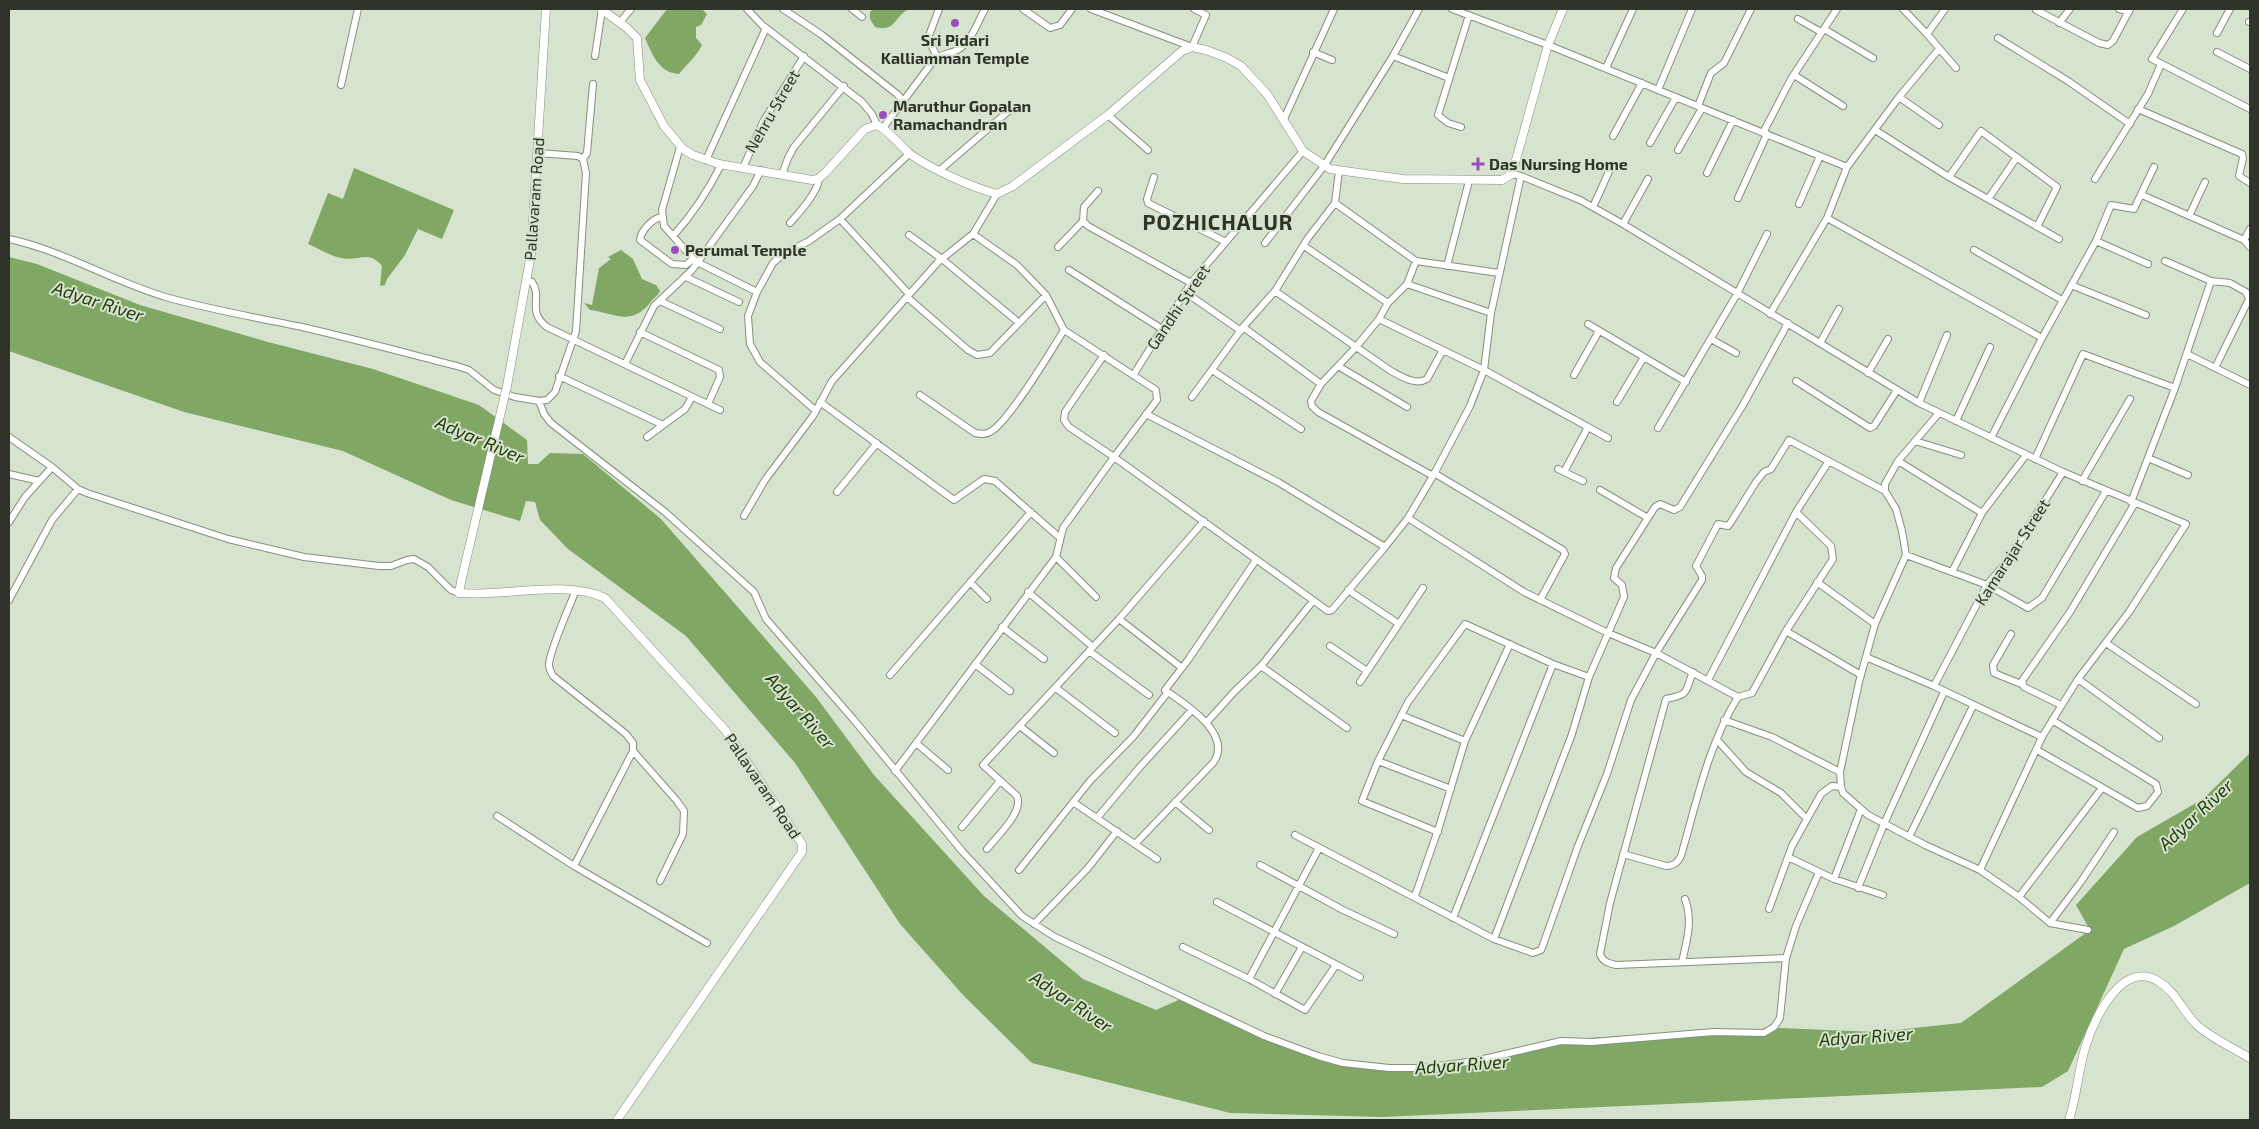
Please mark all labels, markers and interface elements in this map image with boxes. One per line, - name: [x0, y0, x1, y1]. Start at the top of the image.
- marker: Sri Pidari Kalliamman Temple: [949, 17, 961, 29]
- place label: Sri Pidari Kalliamman Temple: [881, 30, 1029, 67]
- street label: Nehru Street: [740, 66, 803, 156]
- place label: Maruthur Gopalan Ramachandran: [893, 96, 1031, 133]
- marker: Maruthur Gopalan Ramachandran: [877, 109, 889, 121]
- street label: Pallavaram Road: [520, 137, 547, 261]
- place label: Das Nursing Home: [1489, 154, 1628, 173]
- marker: Das Nursing Home: [1471, 157, 1485, 171]
- district label: POZHICHALUR: [1143, 209, 1293, 234]
- place label: Perumal Temple: [685, 240, 806, 259]
- marker: Perumal Temple: [669, 244, 681, 256]
- street label: Gandhi Street: [1142, 261, 1213, 353]
- water label: Adyar River: [49, 276, 147, 326]
- water label: Adyar River: [432, 410, 529, 468]
- street label: Kamarajar Street: [1970, 495, 2054, 609]
- water label: Adyar River: [761, 667, 841, 754]
- street label: Pallavaram Road: [721, 729, 806, 842]
- water label: Adyar River: [2153, 774, 2238, 855]
- water label: Adyar River: [1026, 965, 1117, 1037]
- water label: Adyar River: [1817, 1022, 1915, 1050]
- water label: Adyar River: [1413, 1050, 1511, 1078]

